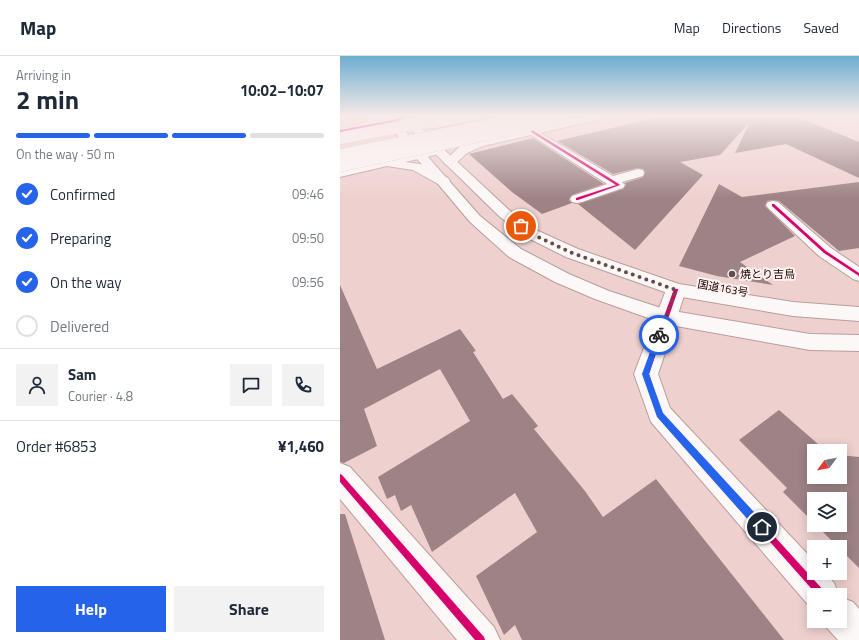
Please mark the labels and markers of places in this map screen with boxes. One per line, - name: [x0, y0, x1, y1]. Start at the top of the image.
- pin: [504, 209, 538, 243]
- place label: 焼とり吉鳥: [740, 266, 795, 282]
- marker: 焼とり吉鳥: [727, 269, 737, 279]
- pin: [745, 510, 779, 544]

